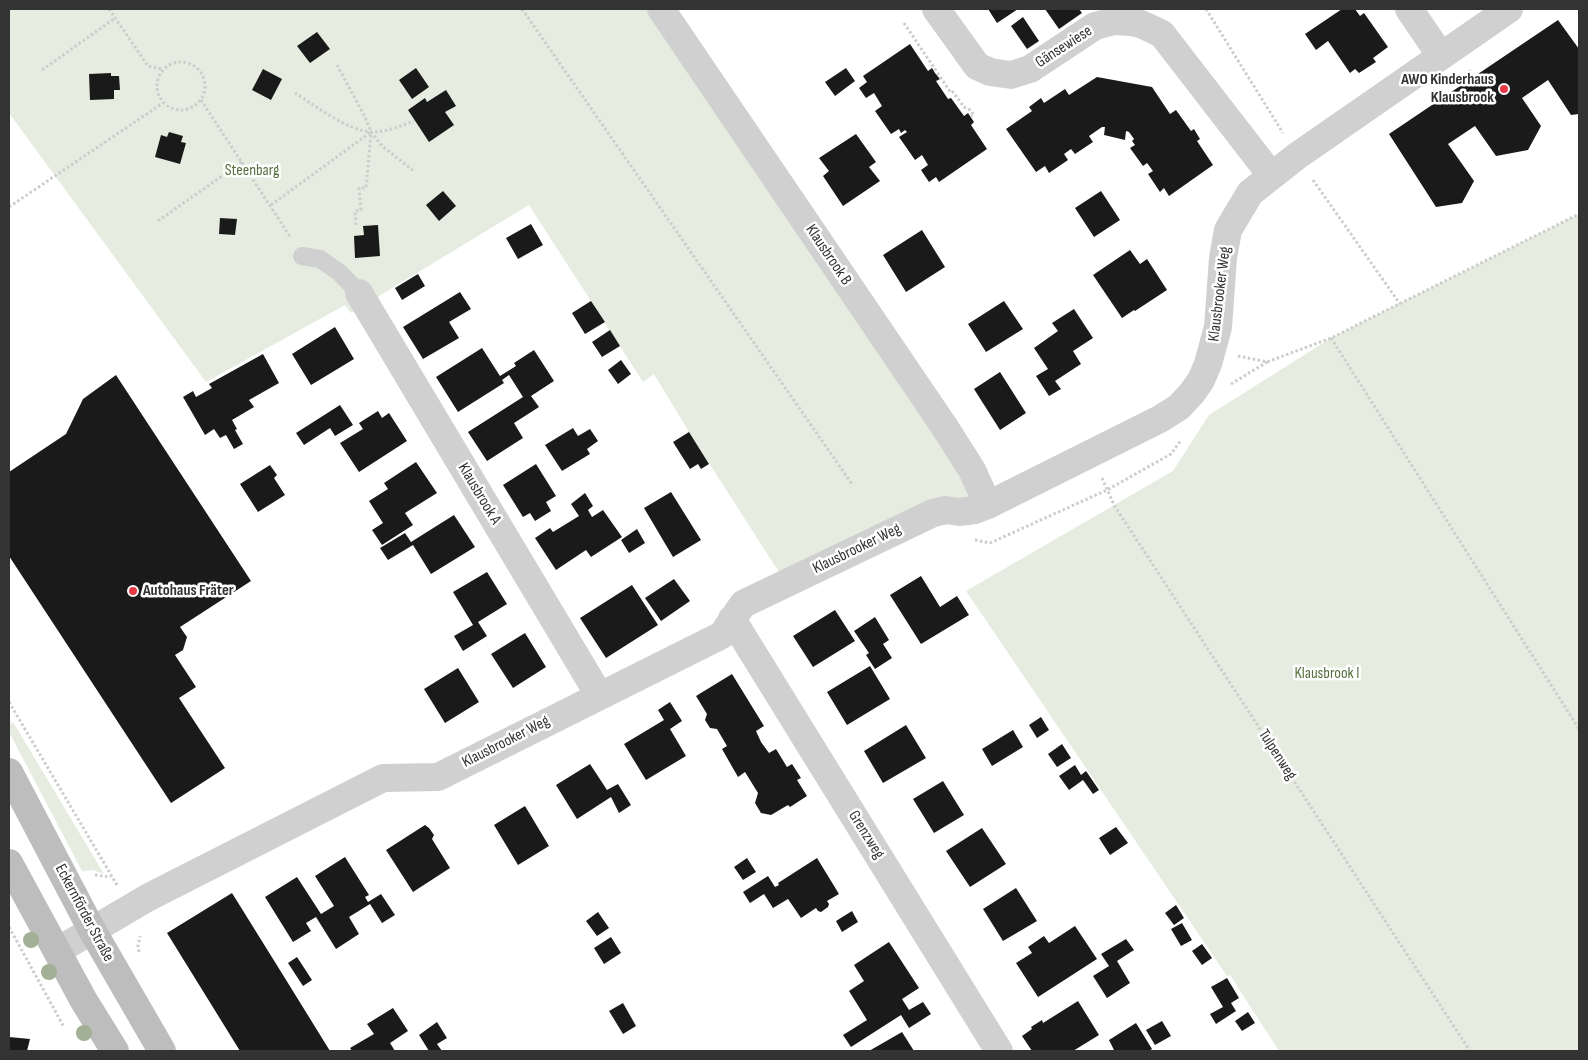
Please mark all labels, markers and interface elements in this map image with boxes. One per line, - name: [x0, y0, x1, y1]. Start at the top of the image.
- street label: Gänsewiese: [1032, 22, 1096, 72]
- place label: AWO Kinderhaus Klausbrook: [1401, 70, 1494, 108]
- marker: AWO Kinderhaus Klausbrook: [1498, 83, 1510, 95]
- park label: Steenbarg: [225, 161, 279, 181]
- street label: Klausbrook B: [801, 221, 855, 289]
- street label: Klausbrooker Weg: [1205, 245, 1235, 343]
- street label: Klausbrook A: [453, 460, 505, 528]
- street label: Klausbrooker Weg: [810, 519, 904, 579]
- place label: Autohaus Fräter: [143, 581, 234, 601]
- marker: Autohaus Fräter: [127, 585, 139, 597]
- park label: Klausbrook I: [1295, 664, 1359, 684]
- street label: Klausbrooker Weg: [459, 712, 553, 772]
- street label: Tulpenweg: [1254, 726, 1300, 784]
- street label: Grenzweg: [844, 807, 888, 863]
- street label: Eckernförder Straße: [50, 861, 118, 965]

